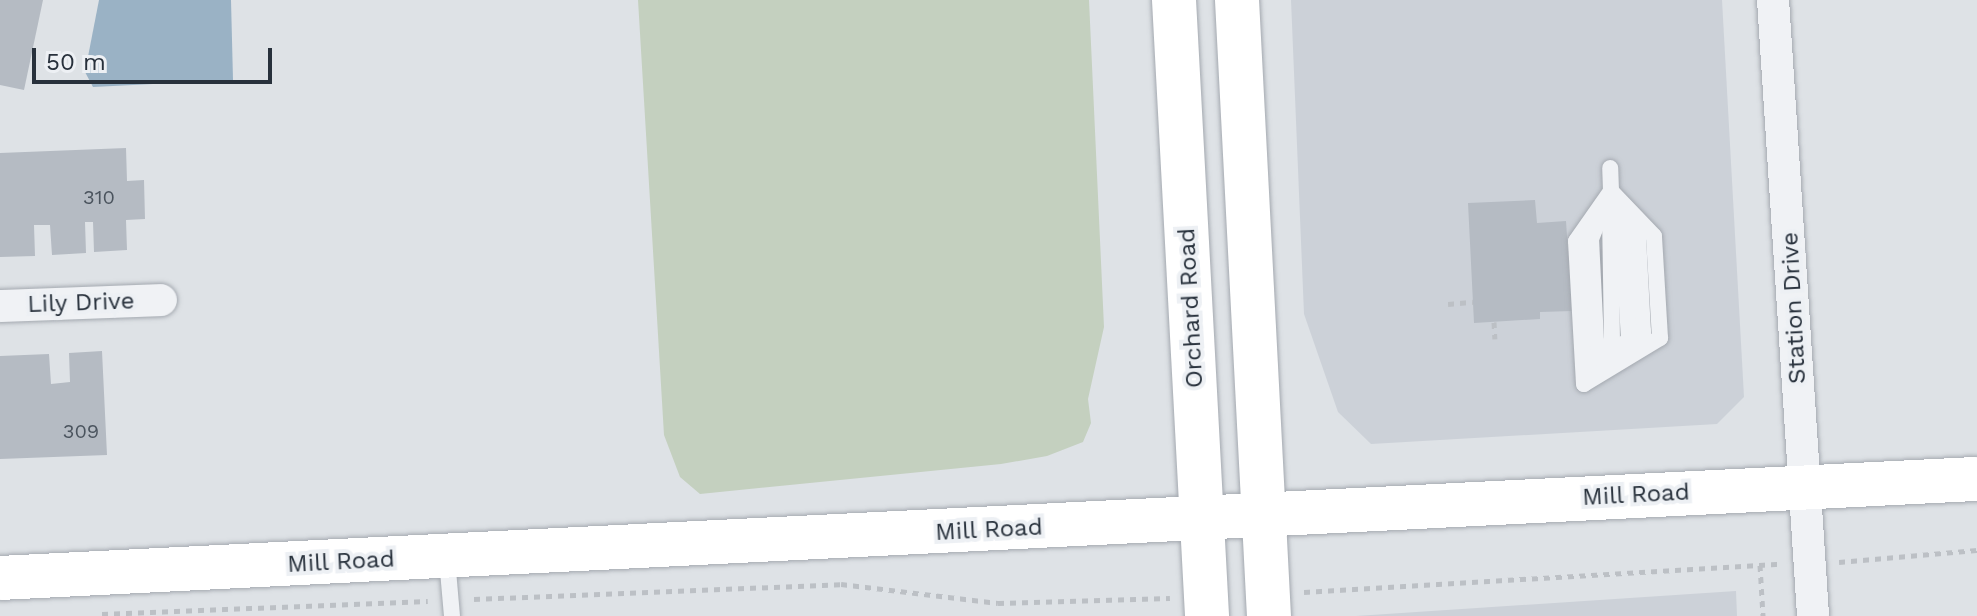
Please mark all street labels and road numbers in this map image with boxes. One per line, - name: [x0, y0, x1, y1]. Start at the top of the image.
- street label: Orchard Road: [1172, 227, 1210, 389]
- street label: Station Drive: [1776, 231, 1812, 385]
- street label: Lily Drive: [27, 287, 135, 319]
- street label: Mill Road: [1581, 478, 1691, 512]
- street label: Mill Road: [934, 513, 1044, 547]
- street label: Mill Road: [286, 545, 396, 579]

